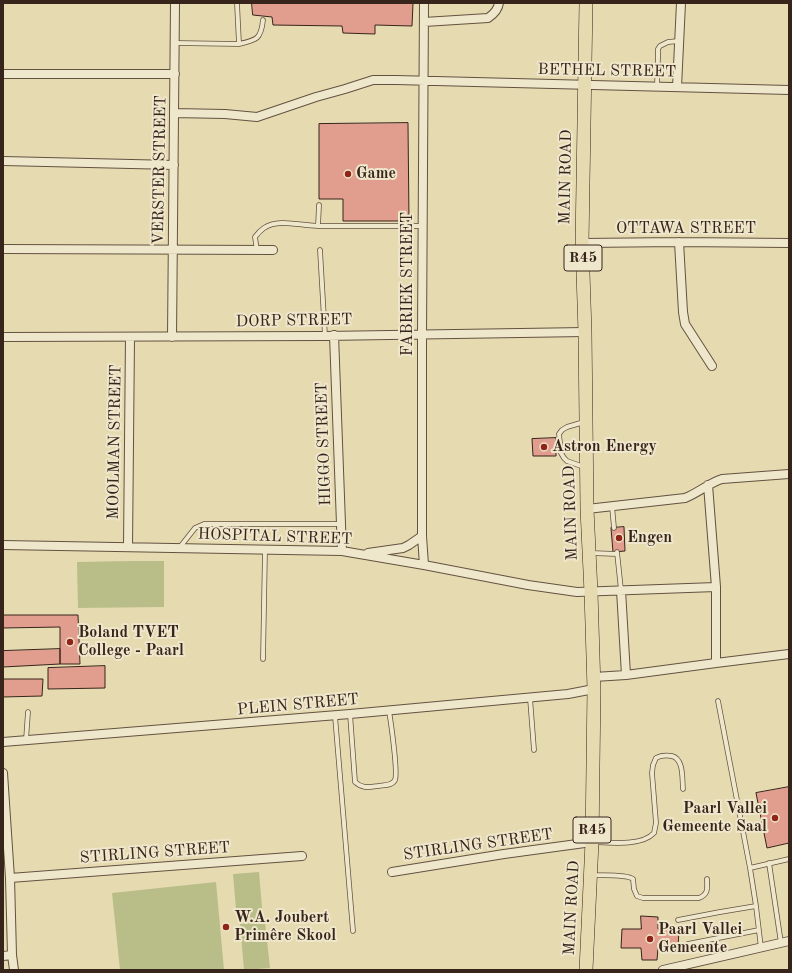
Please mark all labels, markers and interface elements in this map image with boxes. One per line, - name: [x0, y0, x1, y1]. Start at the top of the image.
- street label: BETHEL STREET: [538, 60, 676, 82]
- street label: VERSTER STREET: [149, 95, 171, 245]
- street label: MAIN ROAD: [556, 129, 576, 225]
- place label: Game: [356, 164, 396, 184]
- marker: Game: [343, 169, 353, 179]
- street label: FABRIEK STREET: [398, 212, 418, 356]
- street label: OTTAWA STREET: [616, 219, 756, 239]
- road number: R45: [564, 245, 602, 271]
- street label: DORP STREET: [235, 310, 353, 332]
- street label: MOOLMAN STREET: [104, 364, 126, 520]
- street label: HIGGO STREET: [312, 382, 336, 506]
- place label: Astron Energy: [552, 437, 657, 457]
- marker: Astron Energy: [539, 442, 549, 452]
- street label: MAIN ROAD: [560, 465, 582, 561]
- street label: HOSPITAL STREET: [197, 525, 353, 549]
- place label: Engen: [627, 528, 672, 548]
- marker: Engen: [614, 533, 624, 543]
- place label: Boland TVET College - Paarl: [78, 623, 184, 661]
- marker: Boland TVET College - Paarl: [65, 637, 75, 647]
- street label: PLEIN STREET: [236, 690, 360, 720]
- place label: Paarl Vallei Gemeente Saal: [662, 799, 767, 837]
- marker: Paarl Vallei Gemeente Saal: [770, 813, 780, 823]
- road number: R45: [573, 817, 611, 843]
- street label: STIRLING STREET: [402, 825, 554, 865]
- street label: STIRLING STREET: [79, 838, 231, 868]
- street label: MAIN ROAD: [560, 860, 584, 956]
- place label: W.A. Joubert Primêre Skool: [234, 908, 336, 946]
- place label: Paarl Vallei Gemeente: [658, 920, 742, 958]
- marker: W.A. Joubert Primêre Skool: [221, 922, 231, 932]
- marker: Paarl Vallei Gemeente: [645, 934, 655, 944]

